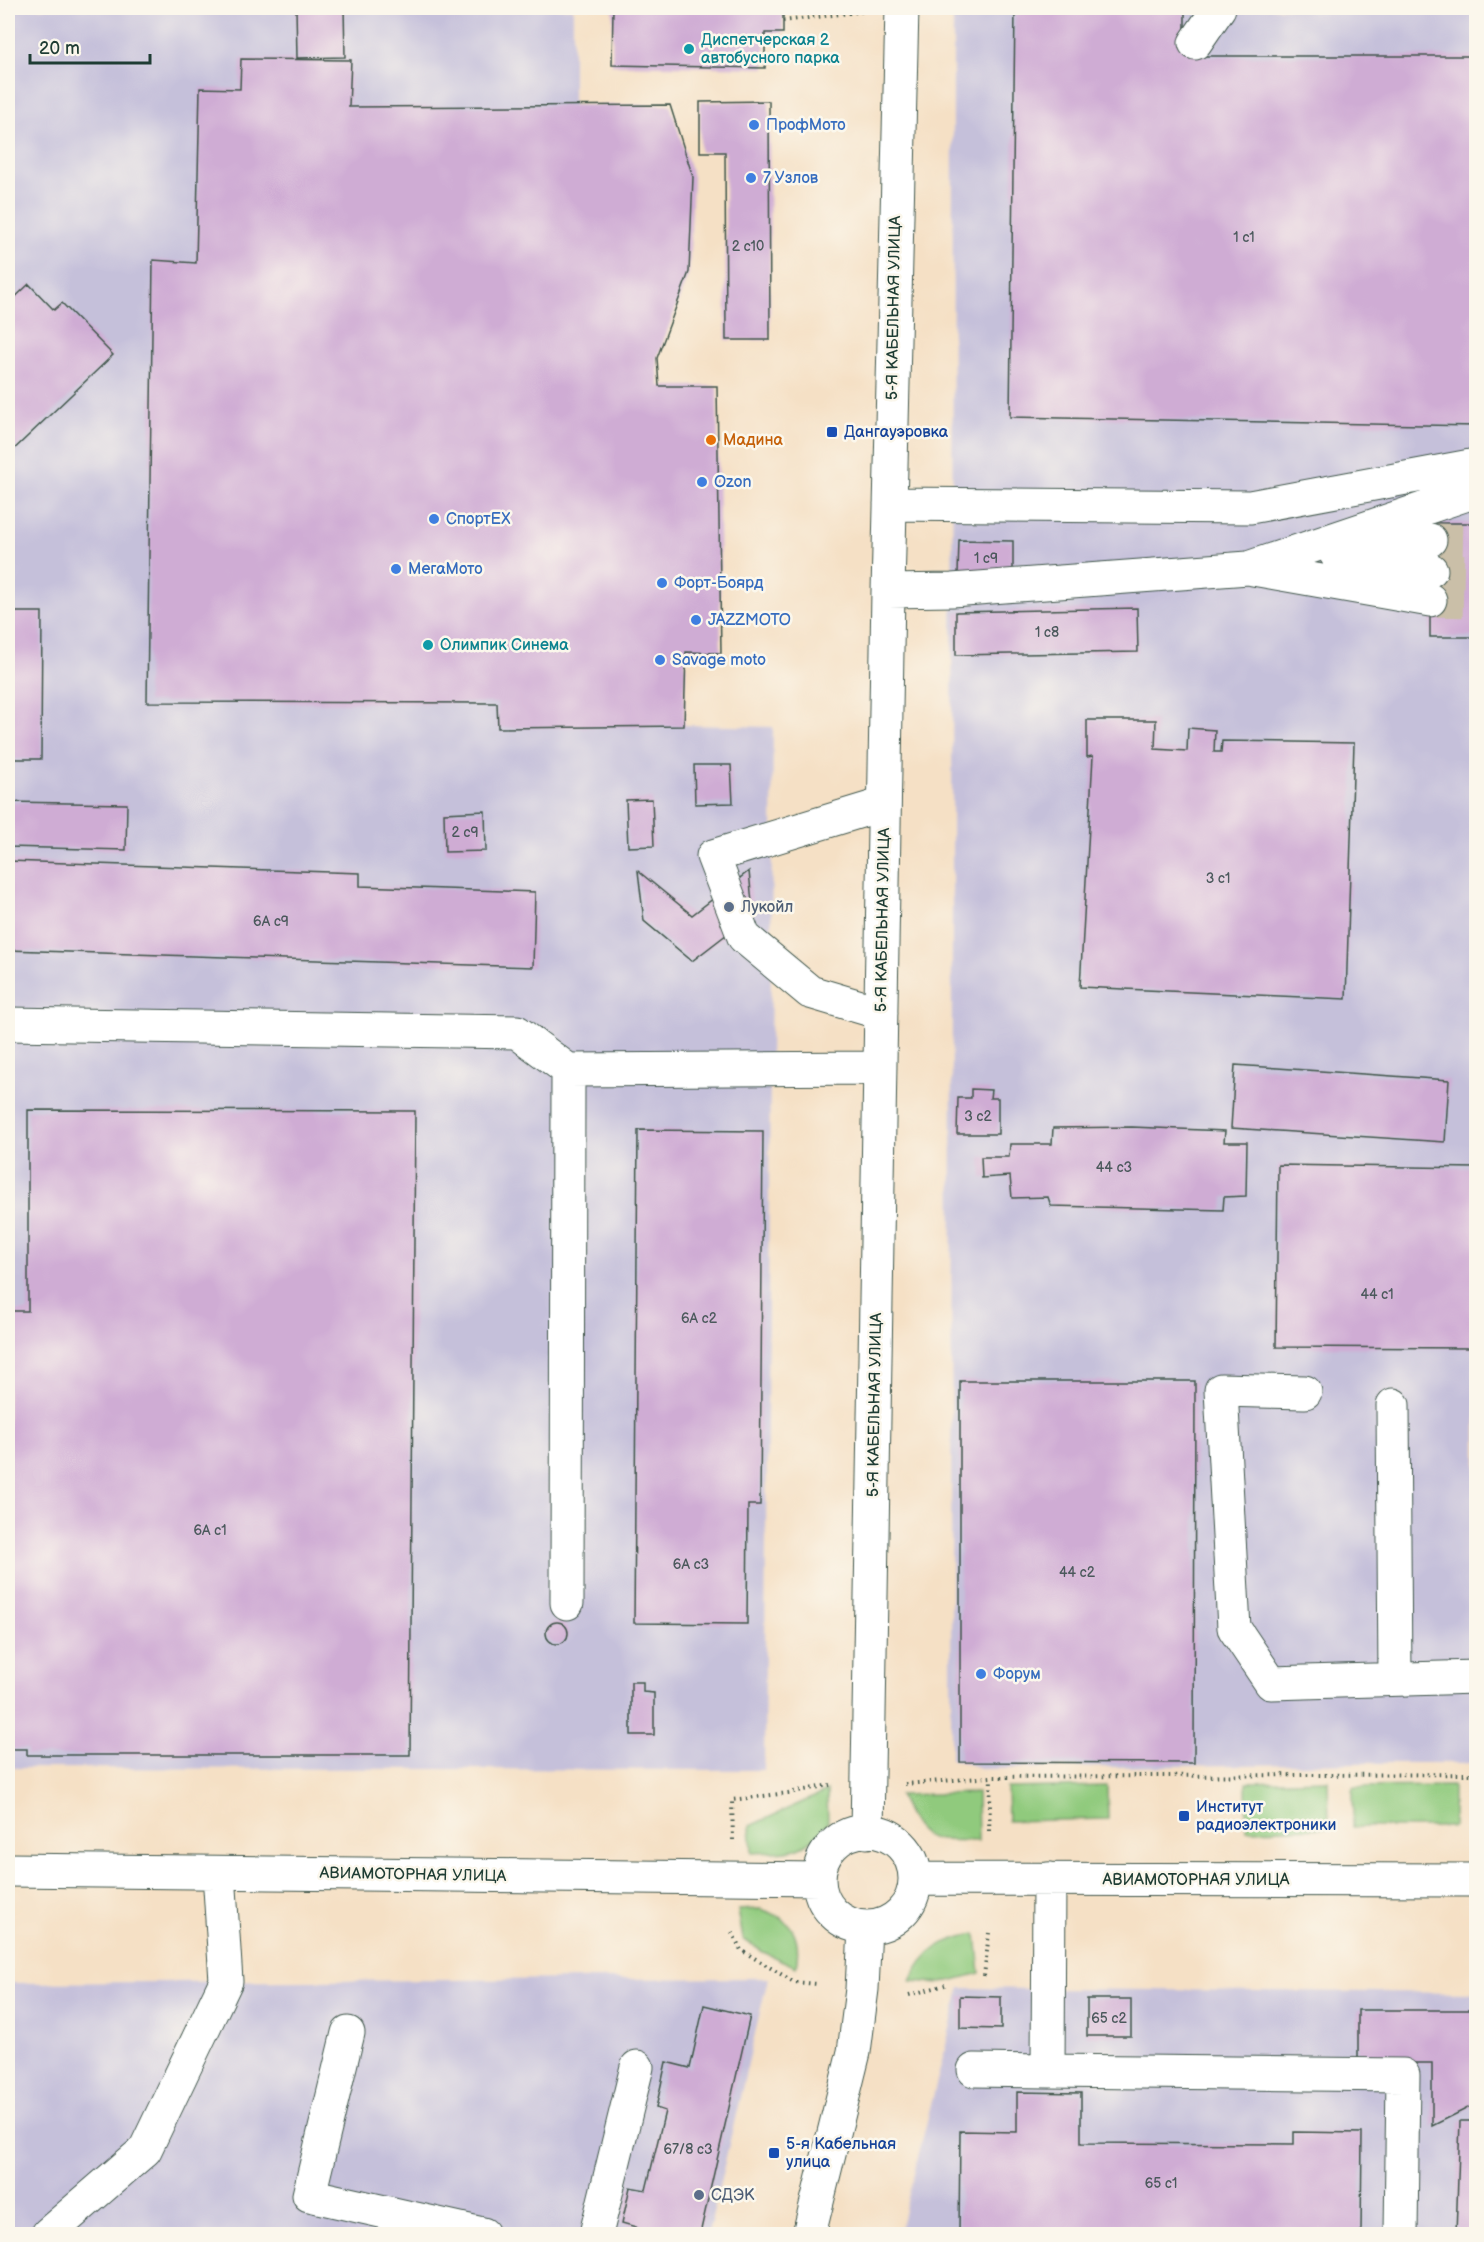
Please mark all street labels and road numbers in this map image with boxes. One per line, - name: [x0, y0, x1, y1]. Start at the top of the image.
- street label: 5-Я КАБЕЛЬНАЯ УЛИЦА: [883, 215, 905, 400]
- street label: 5-Я КАБЕЛЬНАЯ УЛИЦА: [872, 827, 894, 1012]
- street label: 5-Я КАБЕЛЬНАЯ УЛИЦА: [864, 1312, 886, 1497]
- street label: АВИАМОТОРНАЯ УЛИЦА: [318, 1864, 507, 1886]
- street label: АВИАМОТОРНАЯ УЛИЦА: [1102, 1871, 1290, 1890]

